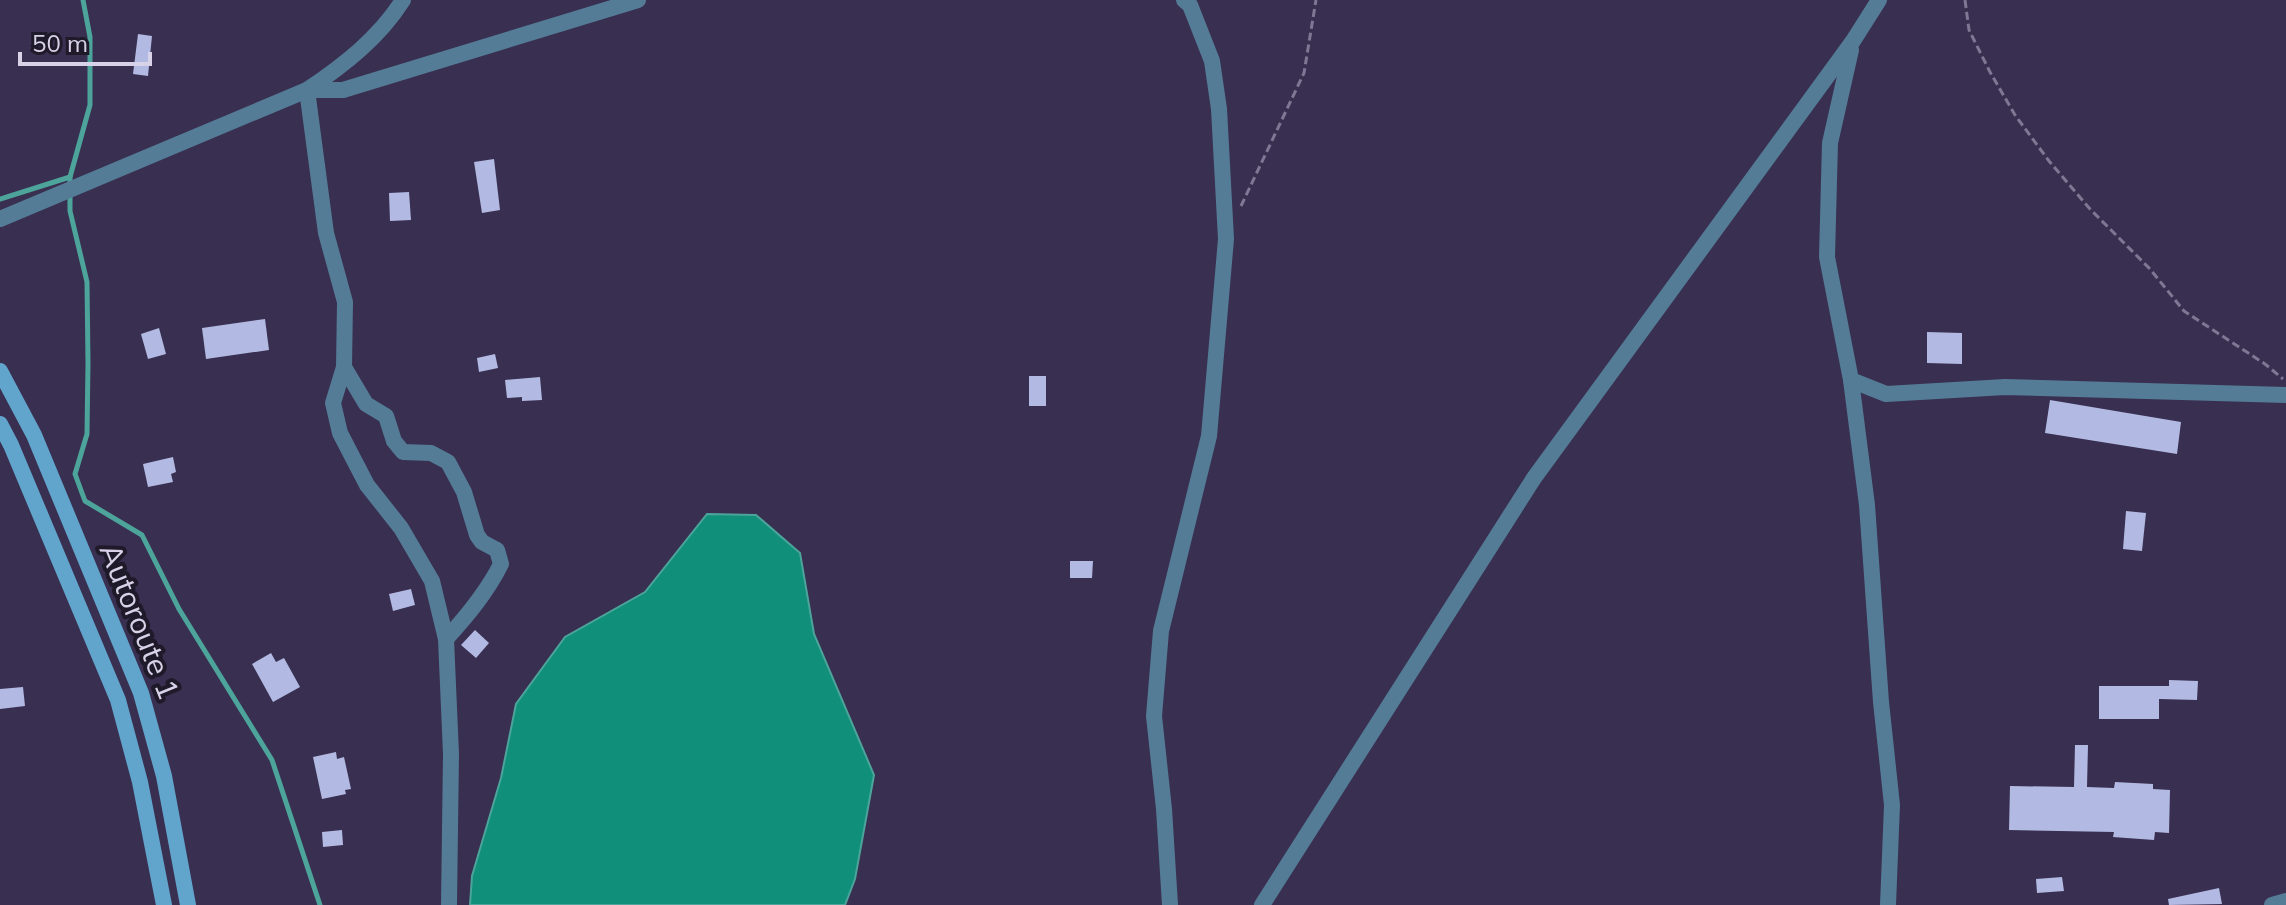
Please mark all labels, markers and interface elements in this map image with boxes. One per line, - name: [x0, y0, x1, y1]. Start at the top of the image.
- scale bar: [20, 16, 150, 66]
- text: 50 m: [32, 28, 88, 58]
- street label: Autoroute 1: [92, 538, 188, 704]

